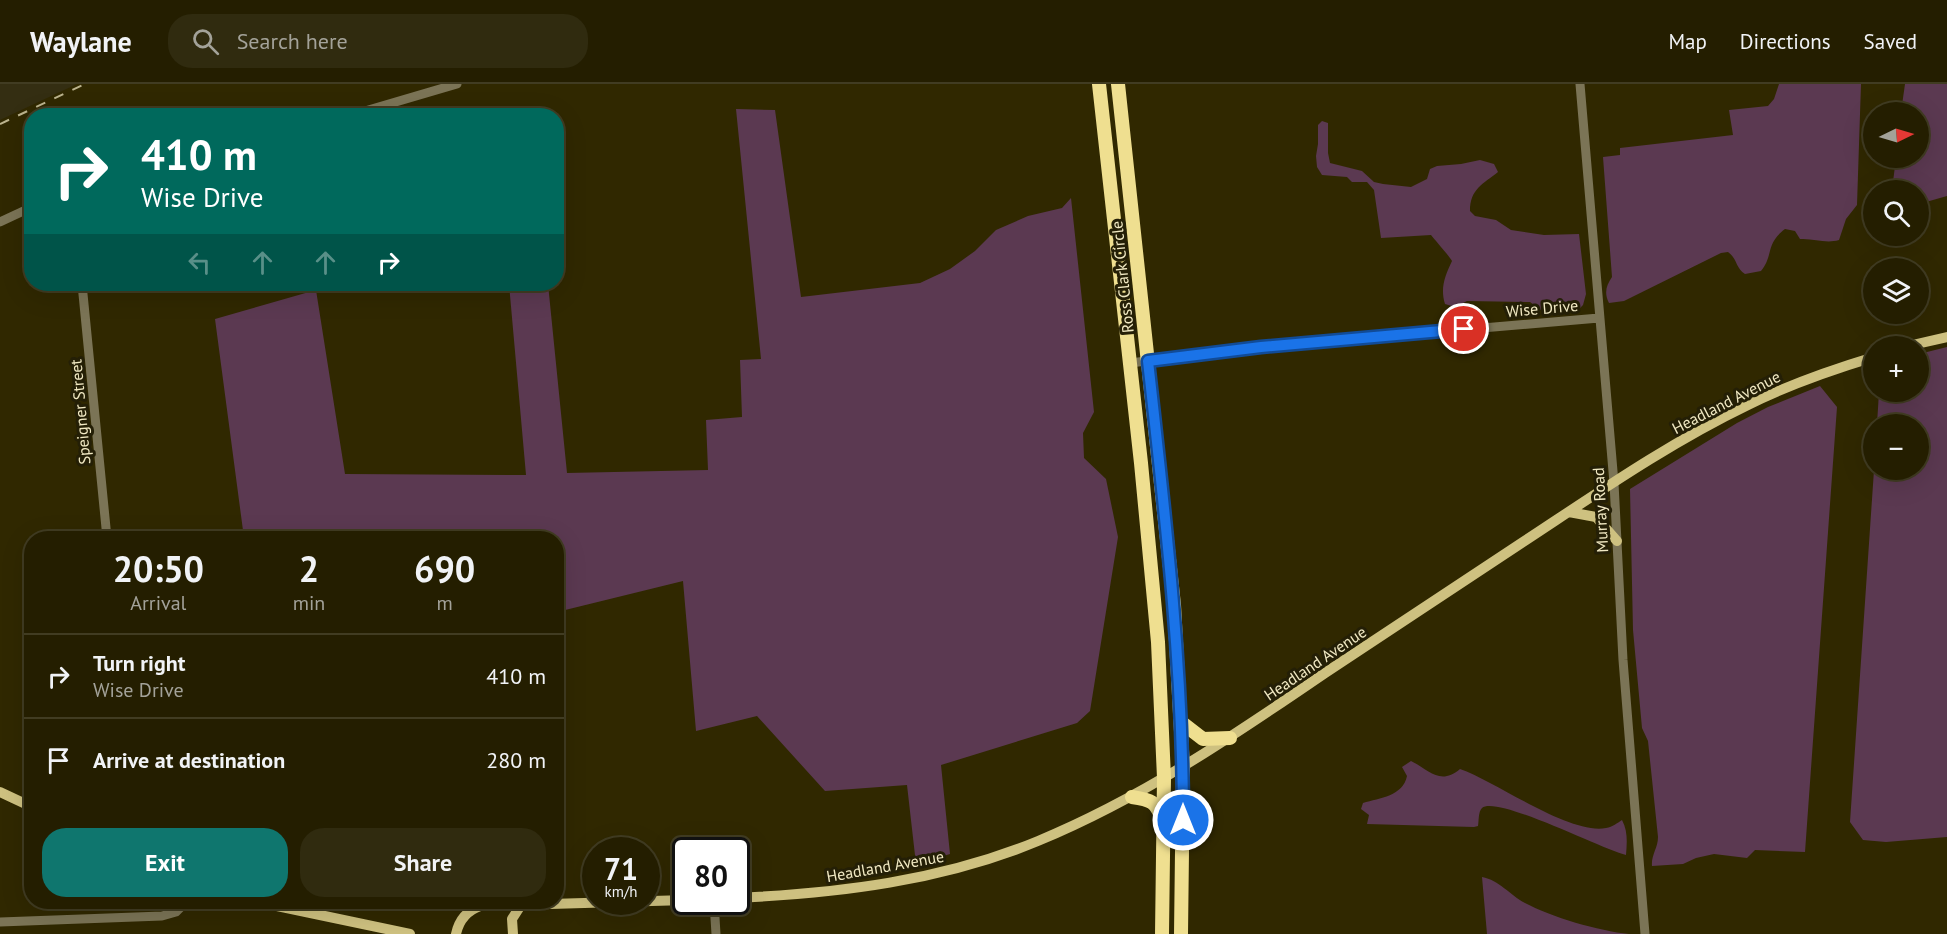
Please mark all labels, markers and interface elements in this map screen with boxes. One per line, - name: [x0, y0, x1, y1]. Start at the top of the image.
- search box: [168, 14, 588, 68]
- text: Waylane: [30, 23, 132, 60]
- icon: search: [189, 25, 222, 58]
- text: Search here: [237, 27, 348, 55]
- text: Map: [1668, 28, 1707, 55]
- text: Directions: [1740, 28, 1831, 55]
- text: Saved: [1864, 28, 1917, 55]
- north arrow: [1863, 102, 1929, 168]
- map controls: [1863, 102, 1929, 480]
- text: 410 m: [141, 127, 257, 182]
- icon: right: [42, 132, 120, 210]
- text: Wise Drive: [141, 180, 263, 214]
- button: search: [1863, 180, 1929, 246]
- street label: Ross Clark Circle: [1106, 220, 1138, 334]
- icon: left: [183, 246, 216, 279]
- icon: ahead: [246, 246, 279, 279]
- icon: ahead: [309, 246, 342, 279]
- icon: right: [372, 246, 405, 279]
- button: layers: [1863, 258, 1929, 324]
- street label: Wise Drive: [1505, 295, 1579, 321]
- pin: [1438, 303, 1489, 354]
- icon: arrive: [1447, 312, 1480, 345]
- button: +: [1863, 336, 1929, 402]
- street label: Speigner Street: [65, 358, 95, 465]
- street label: Headland Avenue: [1668, 366, 1784, 438]
- button: −: [1863, 414, 1929, 480]
- street label: Murray Road: [1588, 467, 1612, 553]
- text: 20:50: [113, 545, 204, 592]
- text: 2: [299, 545, 319, 592]
- text: 690: [414, 545, 475, 592]
- text: Arrival: [130, 590, 186, 616]
- text: min: [293, 590, 325, 616]
- text: m: [437, 590, 453, 616]
- street label: Headland Avenue: [1260, 621, 1370, 705]
- text: Turn right: [93, 649, 185, 677]
- icon: right: [42, 660, 75, 693]
- text: 410 m: [486, 662, 546, 690]
- text: Wise Drive: [93, 677, 184, 703]
- icon: arrive: [42, 744, 75, 777]
- text: Arrive at destination: [93, 746, 285, 774]
- text: 280 m: [486, 746, 546, 774]
- position arrow: [1151, 788, 1215, 852]
- button: Exit: [42, 828, 288, 897]
- button: Share: [300, 828, 546, 897]
- speed limit sign: 80: [672, 837, 750, 915]
- street label: Headland Avenue: [825, 846, 945, 886]
- text: 71: [604, 849, 638, 888]
- text: km/h: [605, 882, 637, 901]

